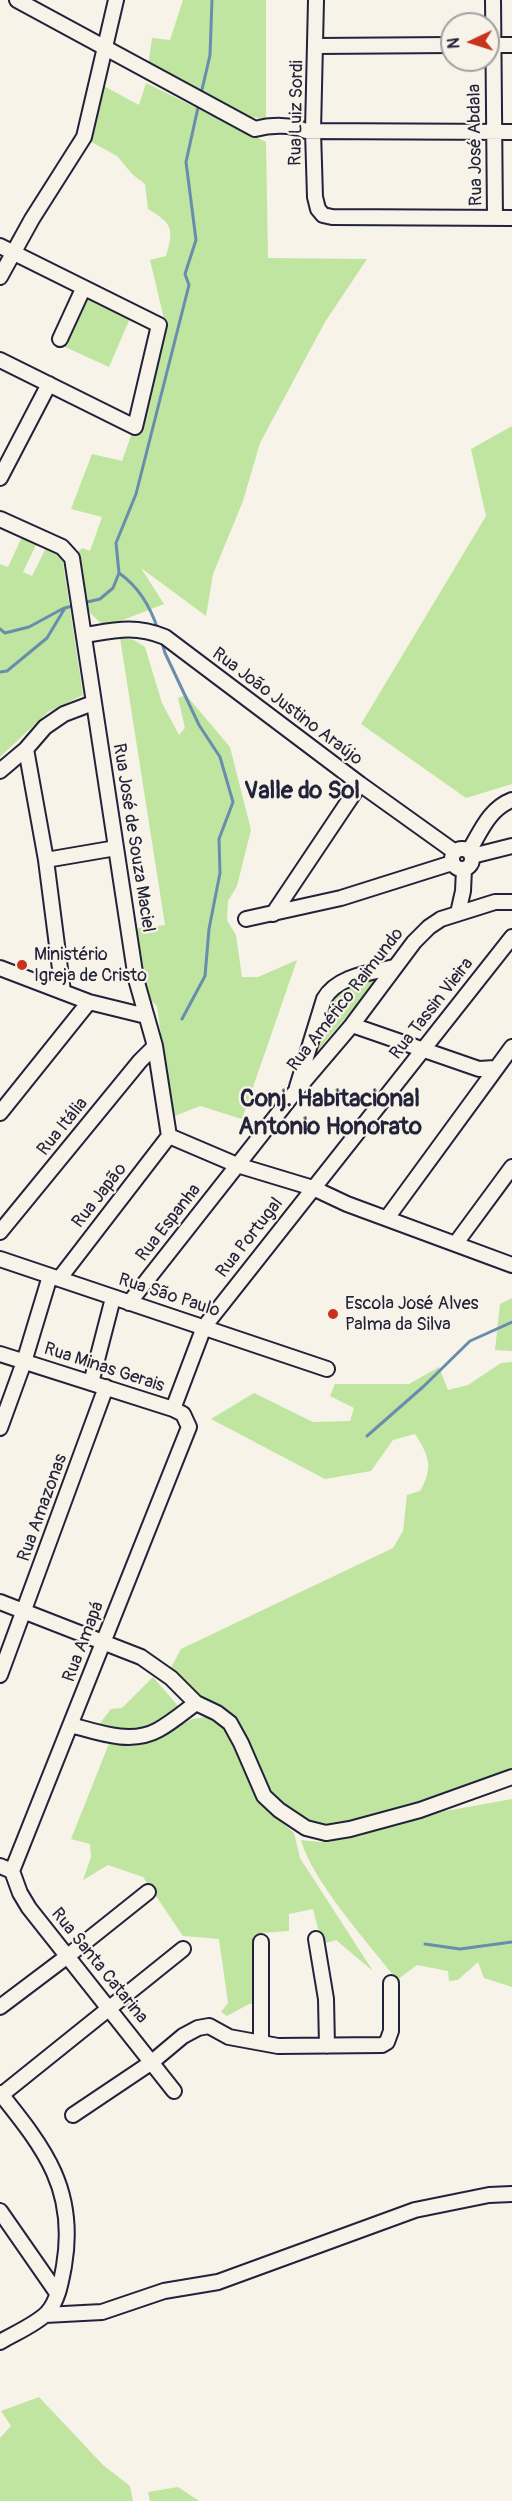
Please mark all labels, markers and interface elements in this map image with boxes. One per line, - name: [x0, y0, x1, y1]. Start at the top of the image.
- north arrow: [440, 12, 500, 72]
- text: N: [444, 37, 464, 49]
- street label: Rua Luiz Sordi: [285, 60, 309, 166]
- street label: Rua José Abdala: [464, 84, 488, 206]
- street label: Rua João Justino Araújo: [208, 643, 366, 771]
- street label: Rua José de Souza Maciel: [107, 742, 159, 934]
- district label: Valle do Sol: [244, 778, 360, 806]
- street label: Rua Américo Raimundo: [283, 924, 409, 1076]
- place label: Ministério Igreja de Cristo: [34, 944, 147, 986]
- street label: Rua Tassin Vieira: [386, 954, 478, 1064]
- marker: Ministério Igreja de Cristo: [15, 958, 29, 972]
- district label: Conj. Habitacional Antonio Honorato: [238, 1086, 422, 1142]
- street label: Rua Itália: [33, 1094, 93, 1160]
- street label: Rua Japão: [68, 1159, 132, 1233]
- street label: Rua Espanha: [132, 1180, 206, 1266]
- street label: Rua Portugal: [212, 1194, 288, 1282]
- street label: Rua São Paulo: [116, 1269, 222, 1323]
- place label: Escola José Alves Palma da Silva: [345, 1293, 479, 1336]
- marker: Escola José Alves Palma da Silva: [326, 1307, 340, 1321]
- street label: Rua Minas Gerais: [41, 1338, 167, 1398]
- street label: Rua Amazonas: [14, 1451, 72, 1565]
- street label: Rua Amapá: [59, 1599, 109, 1685]
- street label: Rua Santa Catarina: [46, 1904, 152, 2028]

